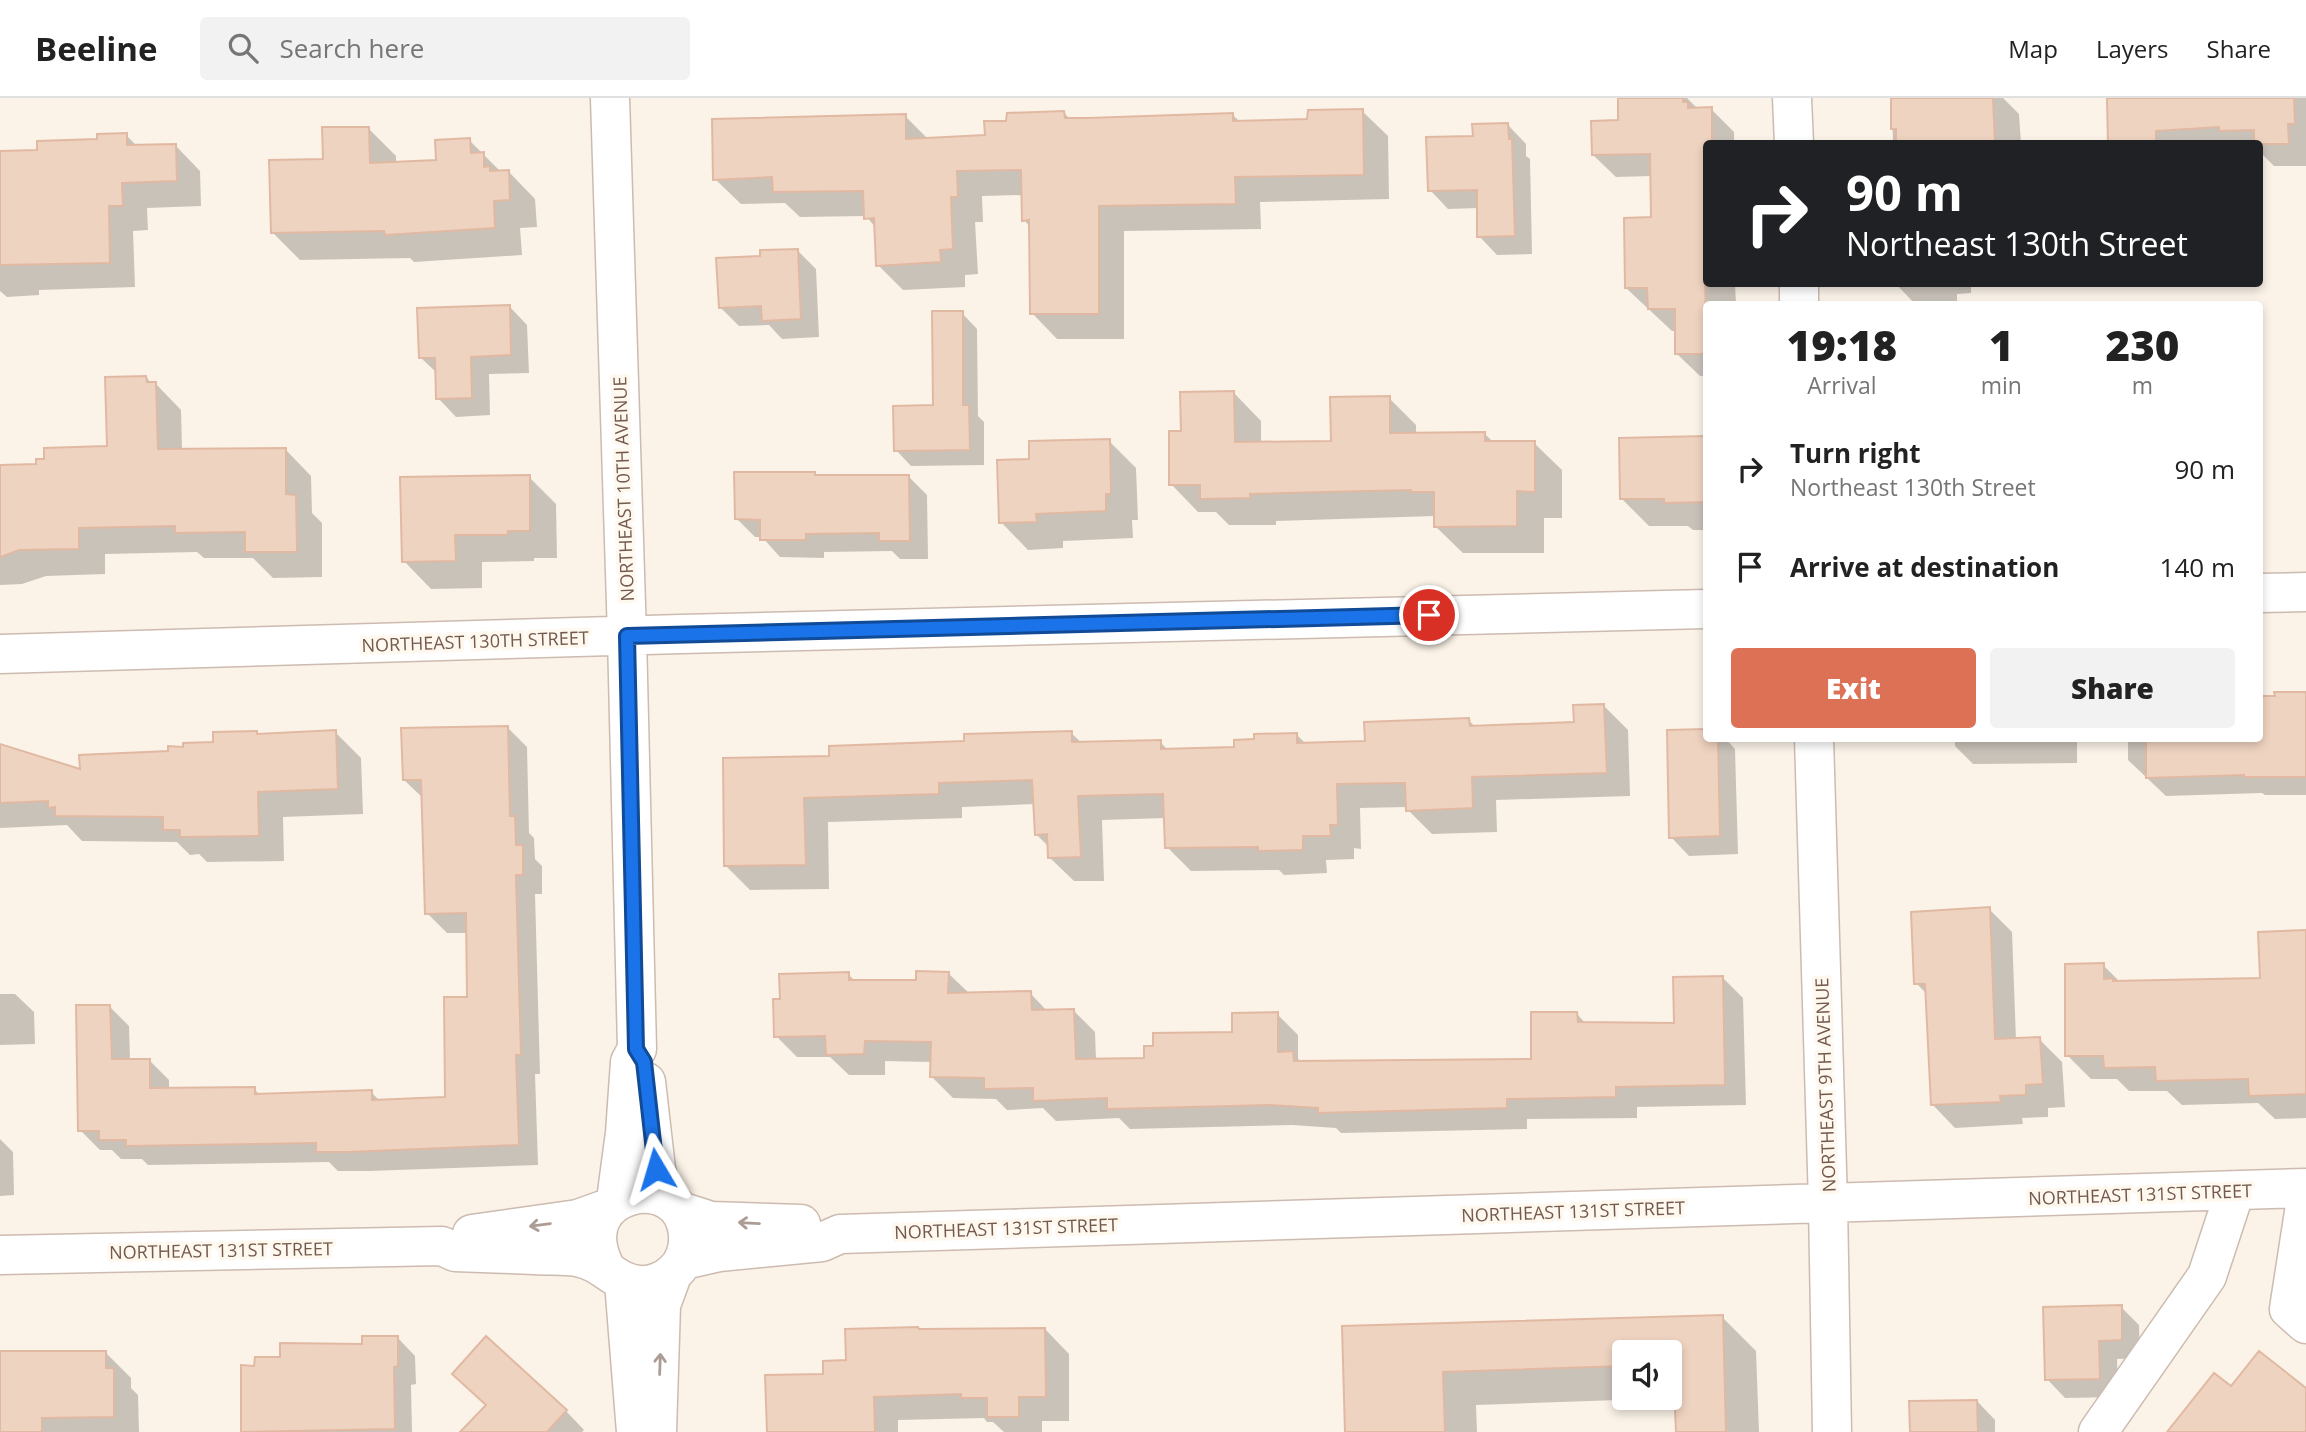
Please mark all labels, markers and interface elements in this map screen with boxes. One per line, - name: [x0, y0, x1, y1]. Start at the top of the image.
- search box: [200, 17, 690, 80]
- text: Beeline: [35, 26, 158, 71]
- icon: search: [224, 29, 262, 67]
- text: Search here: [280, 30, 424, 66]
- text: Map: [2008, 32, 2058, 65]
- text: Layers: [2096, 32, 2169, 65]
- text: Share: [2207, 32, 2271, 65]
- text: 90 m: [1846, 159, 1963, 225]
- icon: right: [1731, 168, 1822, 259]
- text: Northeast 130th Street: [1846, 222, 2188, 265]
- text: 19:18: [1787, 316, 1897, 373]
- text: 1: [1989, 316, 2014, 373]
- text: 230: [2106, 316, 2179, 373]
- text: Arrival: [1807, 369, 1877, 401]
- text: min: [1981, 369, 2022, 401]
- text: m: [2132, 369, 2153, 401]
- street label: NORTHEAST 10TH AVENUE: [607, 376, 639, 602]
- text: Turn right: [1790, 435, 1921, 471]
- icon: right: [1731, 450, 1769, 488]
- text: 90 m: [2174, 451, 2235, 487]
- text: Northeast 130th Street: [1790, 471, 2036, 503]
- icon: arrive: [1731, 548, 1769, 586]
- text: Arrive at destination: [1790, 549, 2059, 585]
- text: 140 m: [2160, 549, 2235, 585]
- pin: [1399, 585, 1459, 645]
- icon: arrive: [1410, 596, 1448, 634]
- street label: NORTHEAST 130TH STREET: [361, 625, 589, 657]
- button: Exit: [1731, 648, 1976, 728]
- button: Share: [1990, 648, 2235, 728]
- street label: NORTHEAST 9TH AVENUE: [1809, 977, 1841, 1193]
- position arrow: [619, 1132, 693, 1206]
- street label: NORTHEAST 131ST STREET: [2028, 1178, 2252, 1210]
- street label: NORTHEAST 131ST STREET: [1461, 1195, 1685, 1227]
- street label: NORTHEAST 131ST STREET: [894, 1212, 1118, 1244]
- one-way arrow: [738, 1217, 761, 1230]
- one-way arrow: [529, 1219, 552, 1232]
- street label: NORTHEAST 131ST STREET: [109, 1236, 333, 1264]
- map controls: [1612, 1340, 1682, 1410]
- button: sound: [1612, 1340, 1682, 1410]
- one-way arrow: [653, 1353, 666, 1376]

